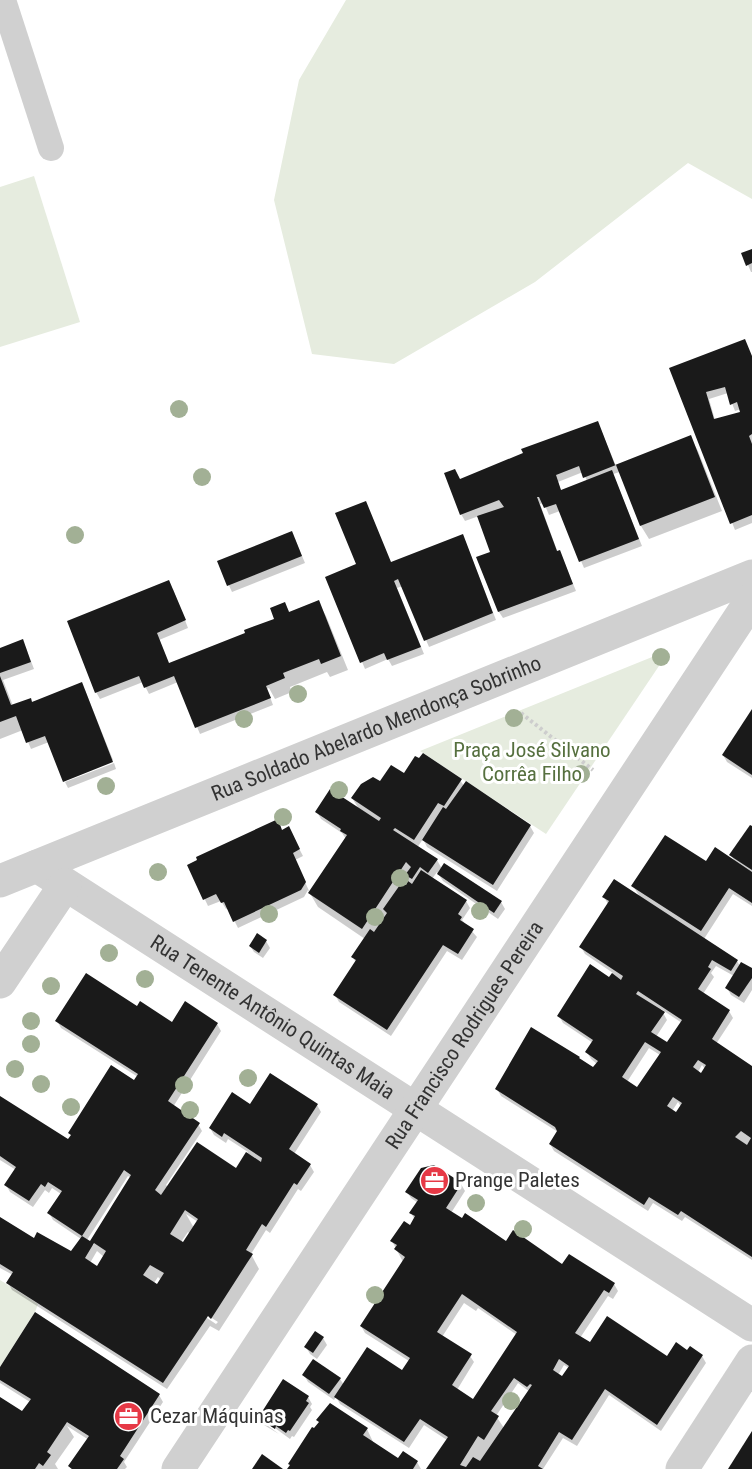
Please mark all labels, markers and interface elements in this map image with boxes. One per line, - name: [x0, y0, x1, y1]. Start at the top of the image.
- street label: Rua Soldado Abelardo Mendonça Sobrinho: [208, 651, 545, 806]
- park label: Praça José Silvano Corrêa Filho: [453, 738, 611, 786]
- street label: Rua Francisco Rodrigues Pereira: [381, 917, 548, 1153]
- street label: Rua Tenente Antônio Quintas Maia: [146, 930, 399, 1104]
- office icon: Prange Paletes: [418, 1164, 450, 1196]
- place label: Prange Paletes: [455, 1168, 580, 1192]
- office icon: Cezar Máquinas: [113, 1400, 145, 1432]
- place label: Cezar Máquinas: [150, 1404, 283, 1428]

